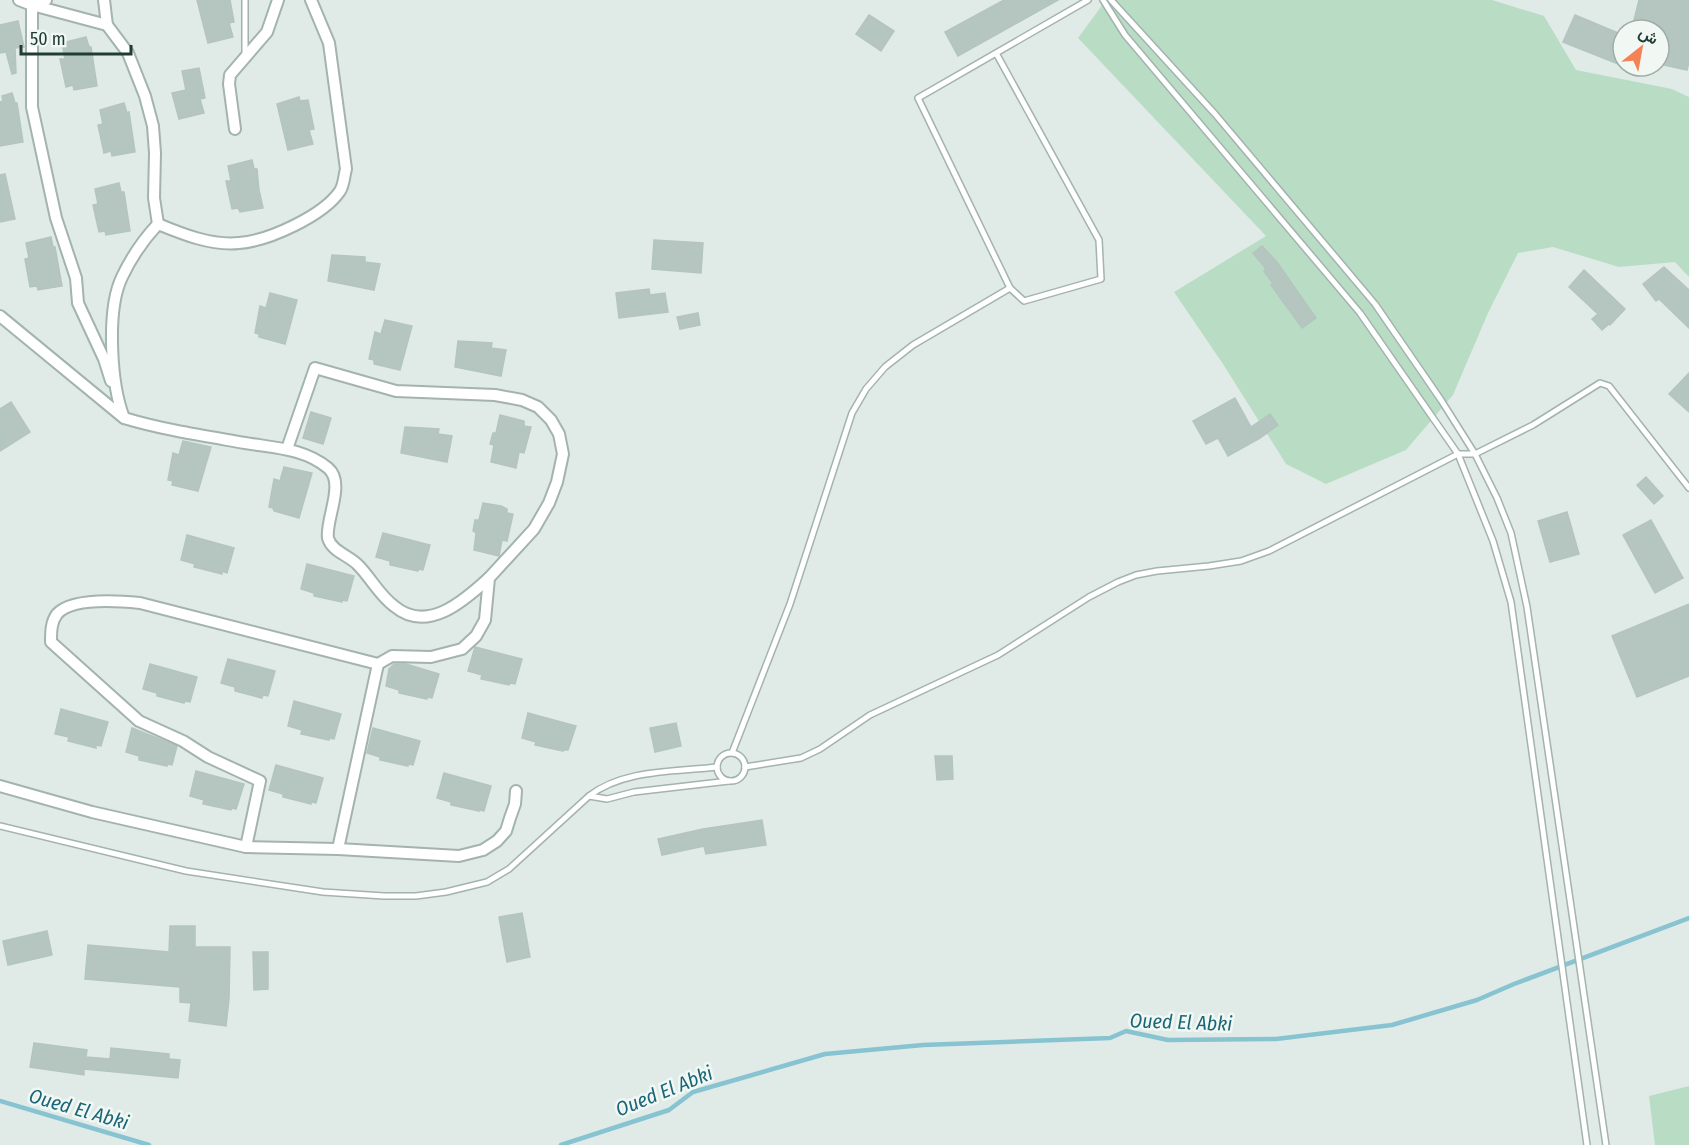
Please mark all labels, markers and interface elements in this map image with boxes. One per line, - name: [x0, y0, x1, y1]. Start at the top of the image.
- scale bar: [21, 18, 130, 56]
- north arrow: [1611, 18, 1671, 78]
- text: ش: [1635, 22, 1662, 49]
- text: 50 m: [30, 28, 66, 50]
- water label: Oued El Abki: [1129, 1008, 1233, 1036]
- water label: Oued El Abki: [612, 1061, 716, 1121]
- water label: Oued El Abki: [26, 1083, 132, 1135]

